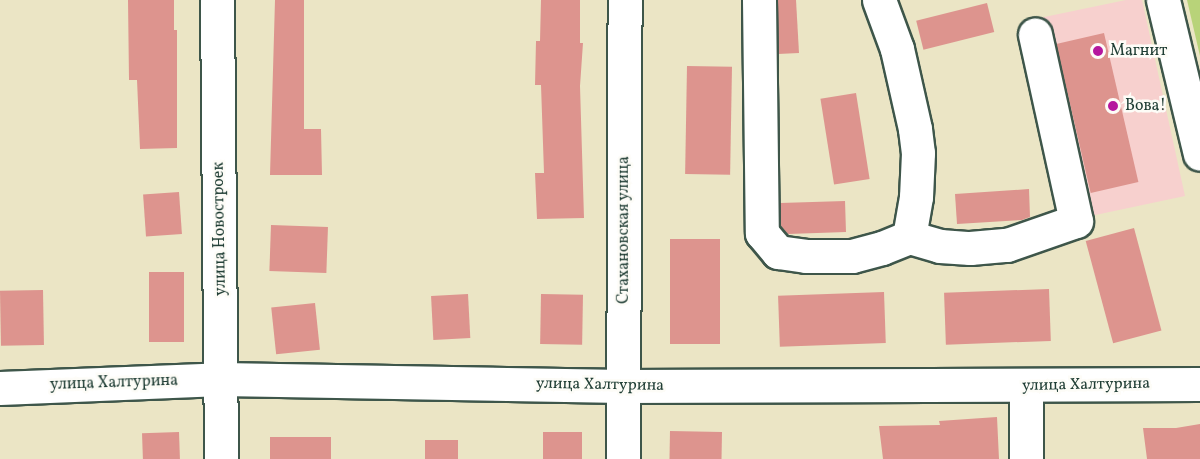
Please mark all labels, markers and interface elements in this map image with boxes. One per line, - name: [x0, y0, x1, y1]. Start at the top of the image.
- place label: Магнит: [1110, 41, 1167, 61]
- marker: Магнит: [1091, 44, 1105, 58]
- place label: Вова!: [1125, 96, 1166, 116]
- marker: Вова!: [1106, 99, 1120, 113]
- street label: Стахановская улица: [614, 156, 634, 304]
- street label: улица Новостроек: [209, 162, 231, 296]
- street label: улица Халтурина: [50, 371, 178, 395]
- street label: улица Халтурина: [536, 374, 664, 396]
- street label: улица Халтурина: [1022, 374, 1150, 396]

